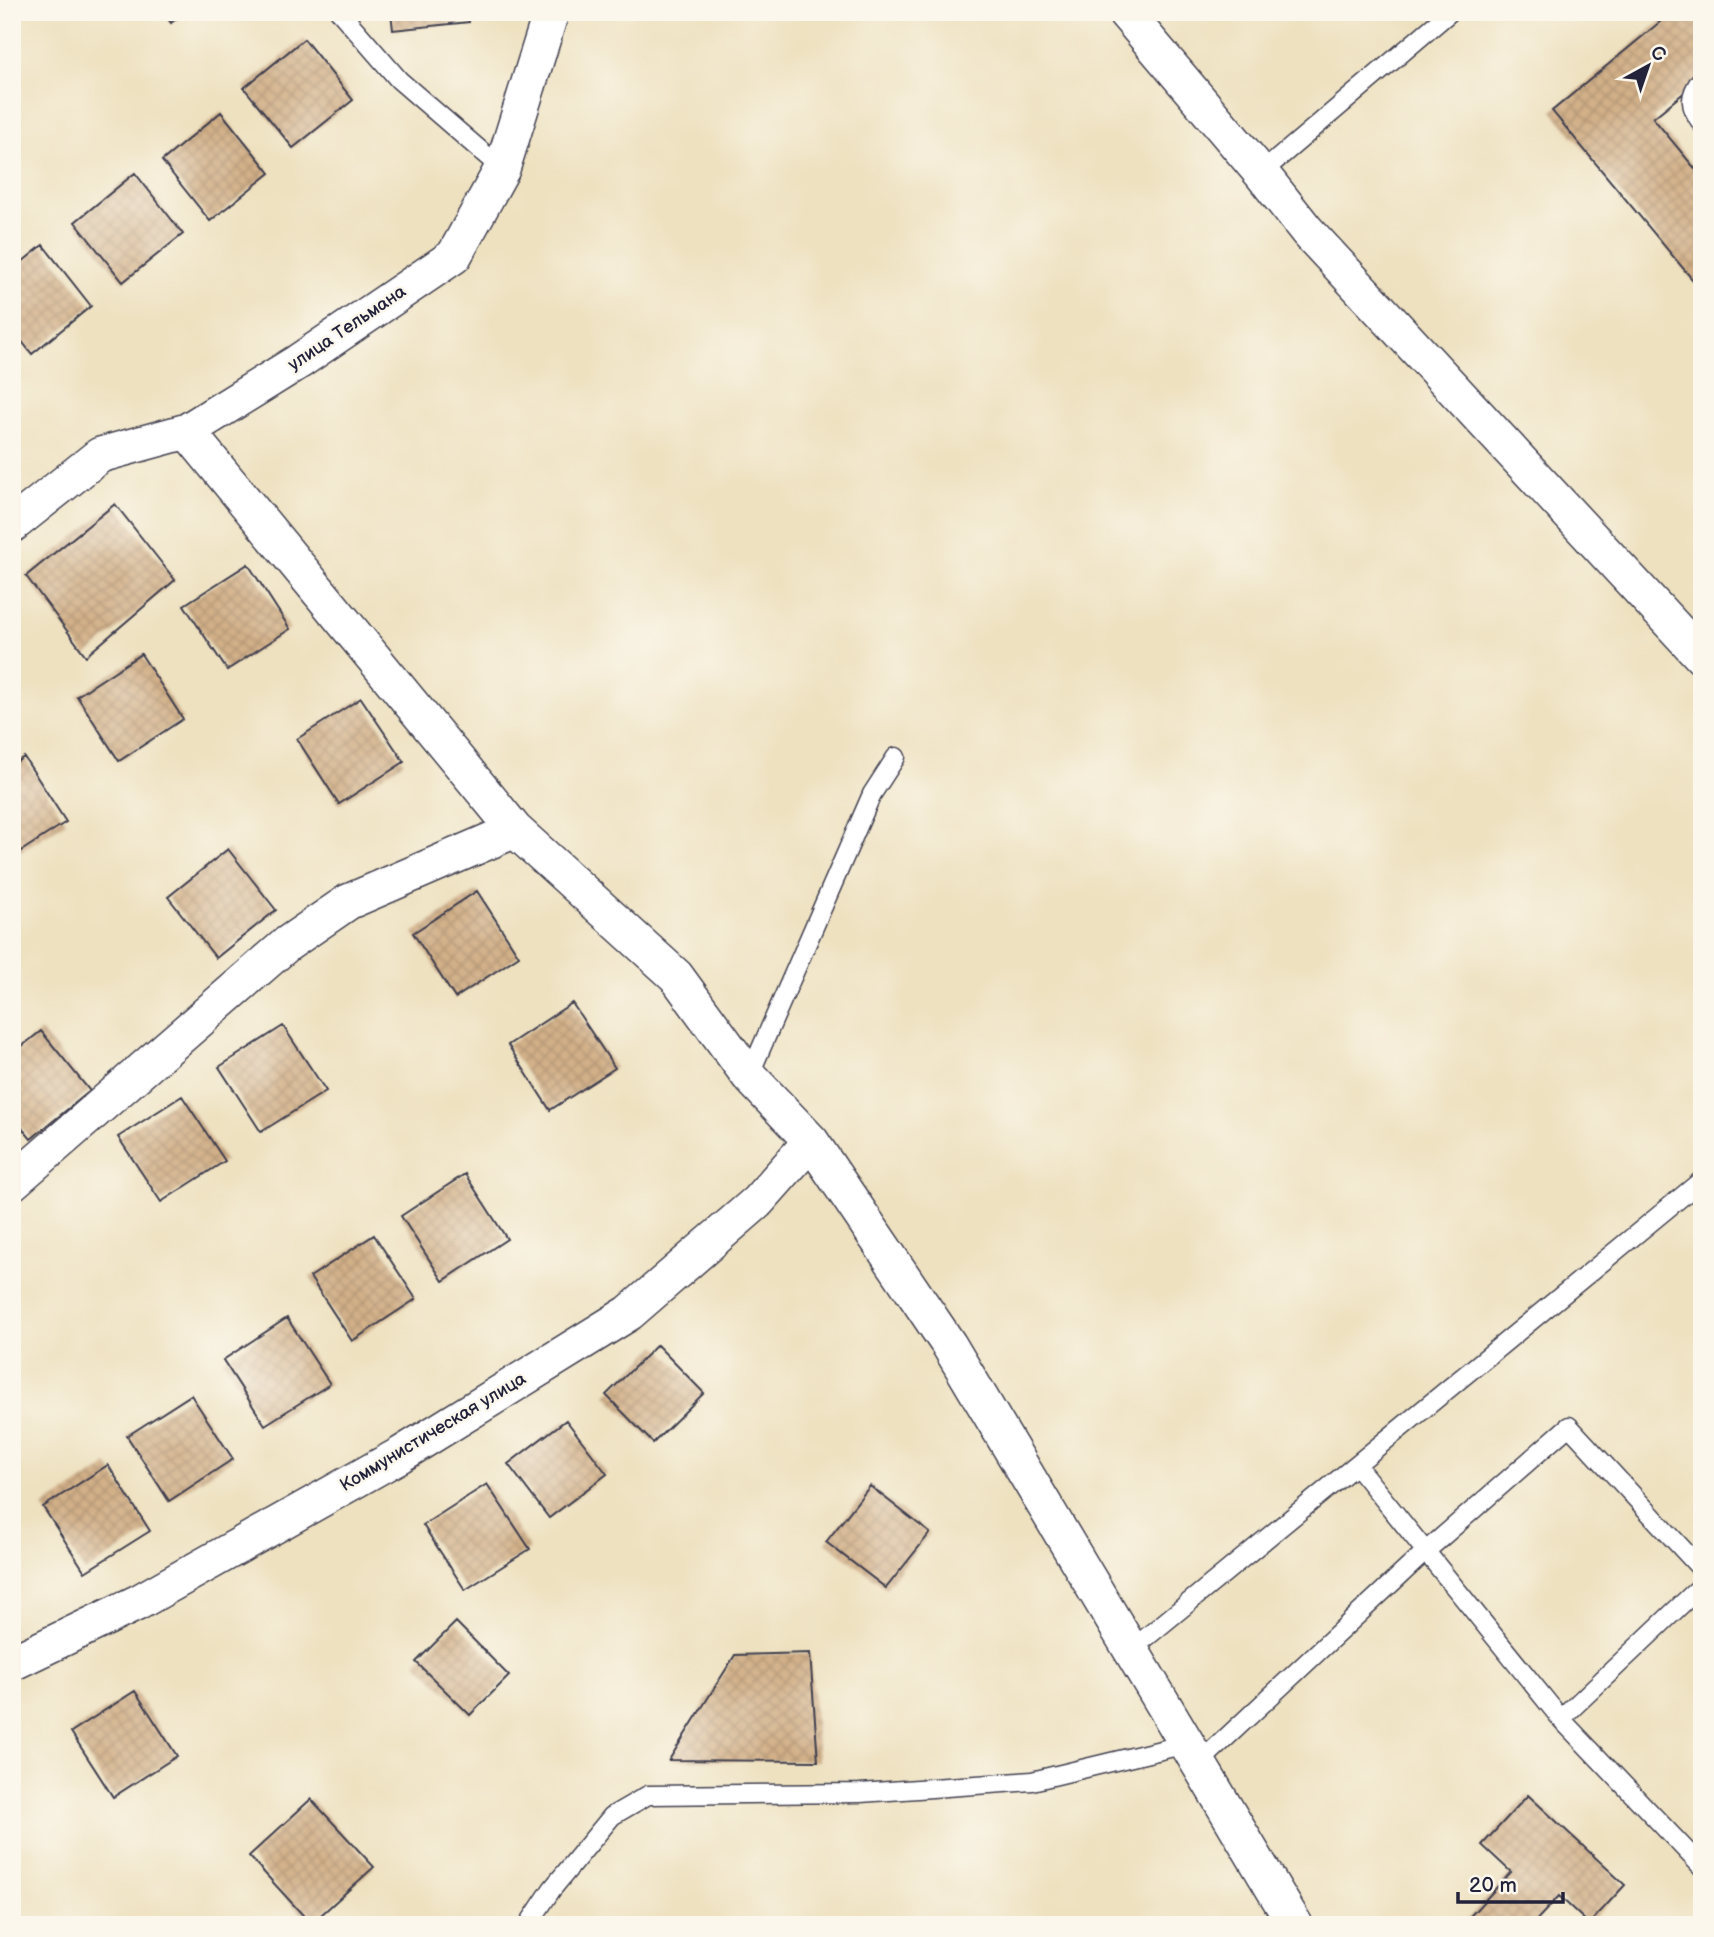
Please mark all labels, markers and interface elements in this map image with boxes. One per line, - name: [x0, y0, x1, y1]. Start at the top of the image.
- north arrow: [1612, 32, 1682, 102]
- text: С: [1646, 41, 1670, 67]
- street label: улица Тельмана: [284, 281, 410, 375]
- street label: Коммунистическая улица: [336, 1368, 530, 1496]
- scale bar: [1458, 1860, 1564, 1904]
- text: 20 m: [1469, 1873, 1517, 1898]

